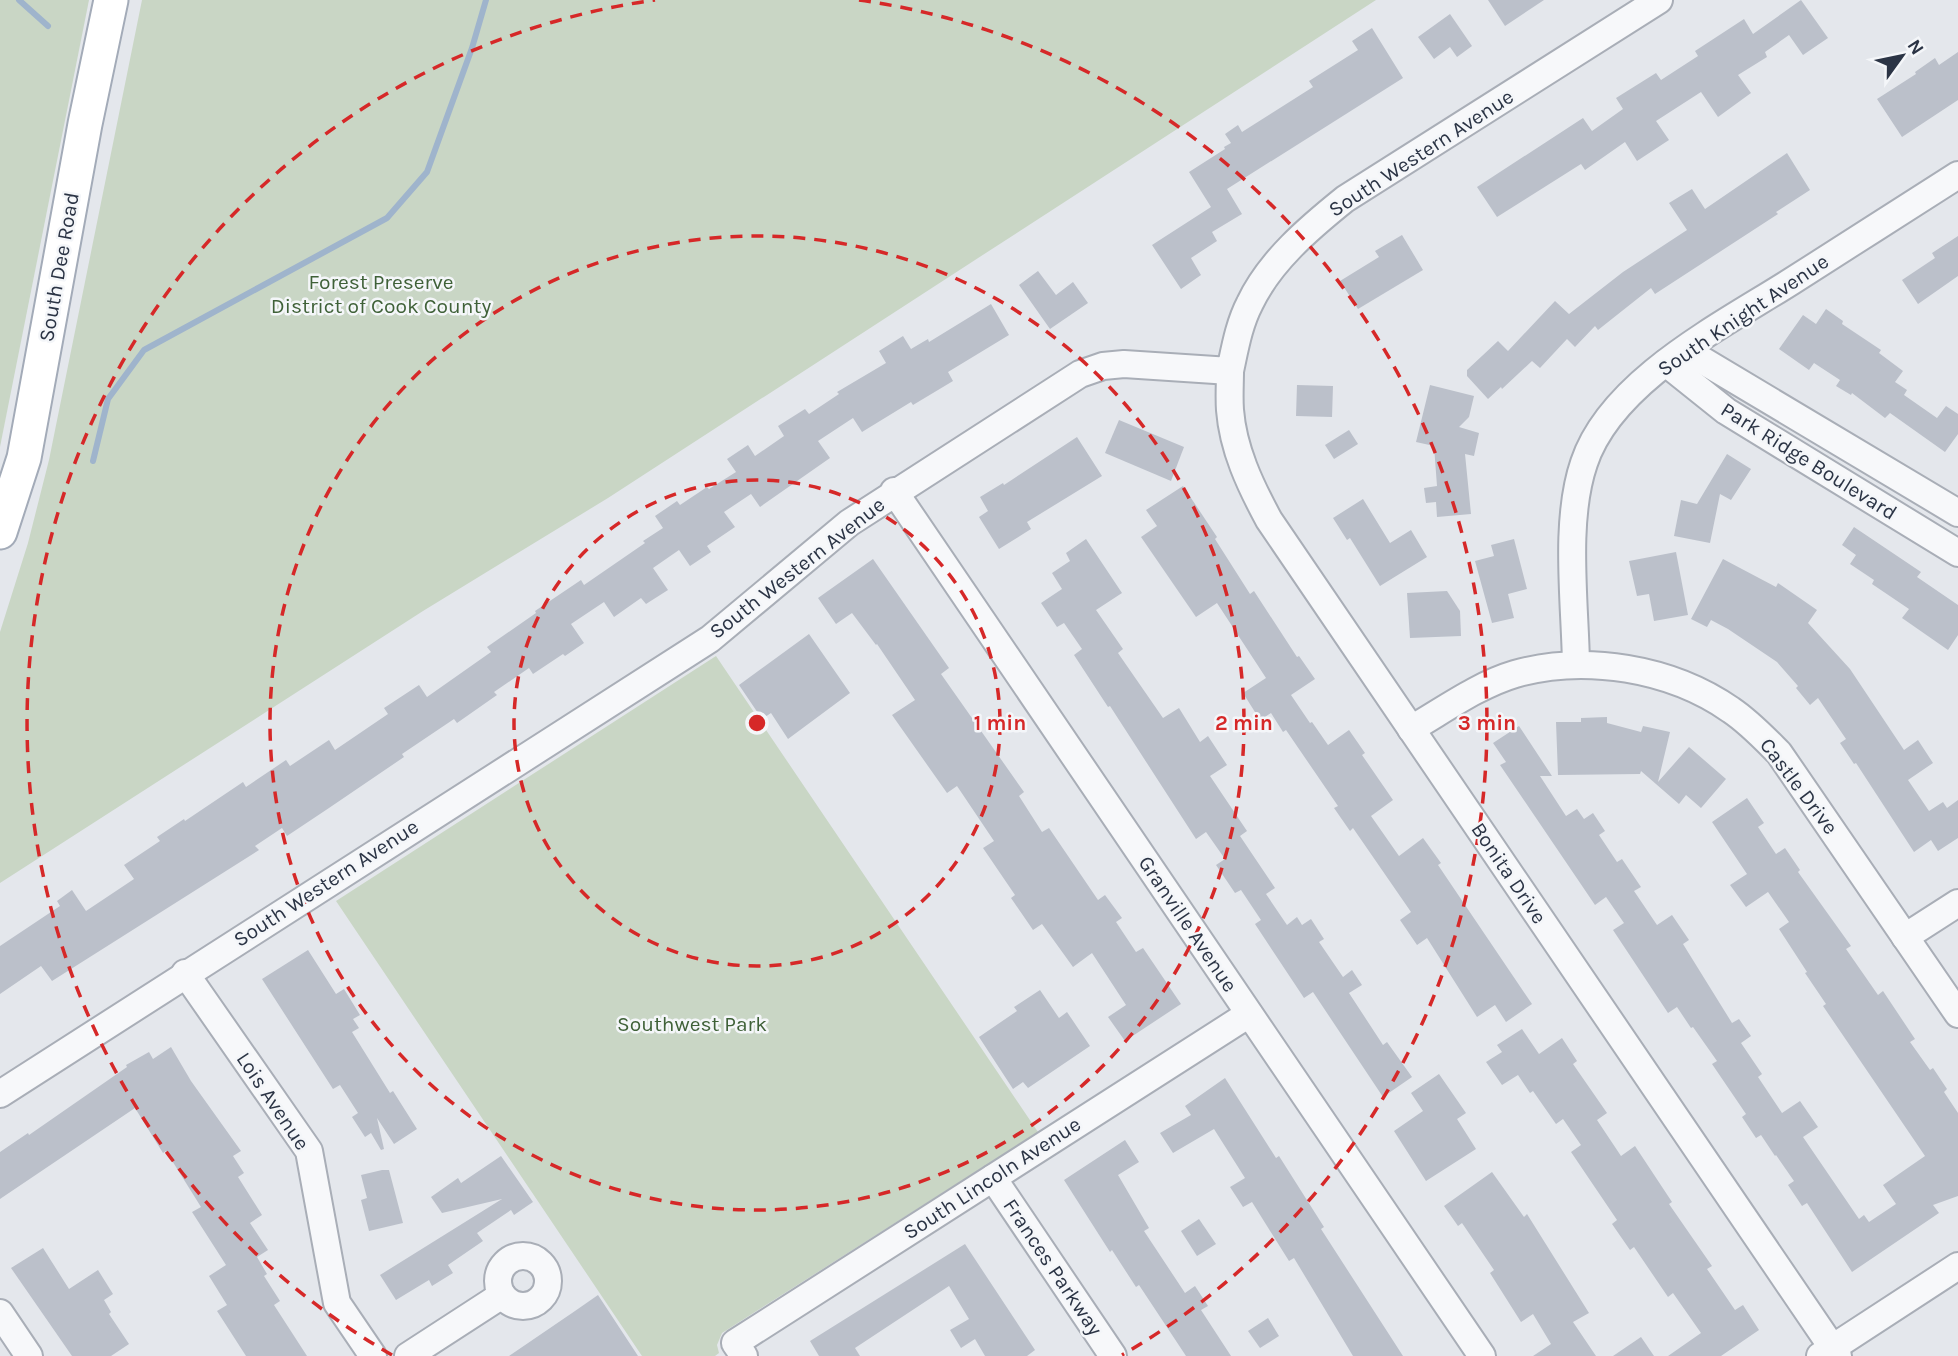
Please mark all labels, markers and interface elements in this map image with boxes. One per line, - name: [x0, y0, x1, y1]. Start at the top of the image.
- north arrow: [1867, 21, 1937, 91]
- text: N: [1902, 36, 1928, 59]
- street label: South Western Avenue: [1324, 84, 1518, 222]
- street label: South Dee Road: [34, 190, 84, 344]
- street label: South Knight Avenue: [1653, 249, 1833, 381]
- park label: Forest Preserve District of Cook County: [271, 270, 491, 318]
- street label: Park Ridge Boulevard: [1717, 397, 1901, 525]
- street label: South Western Avenue: [705, 492, 889, 644]
- centre of rings: [745, 711, 769, 735]
- text: 1 min: [974, 711, 1026, 735]
- text: 2 min: [1215, 711, 1273, 735]
- text: 3 min: [1458, 711, 1516, 735]
- street label: Castle Drive: [1755, 733, 1843, 839]
- street label: South Western Avenue: [229, 814, 423, 952]
- street label: Bonita Drive: [1466, 818, 1552, 928]
- street label: Granville Avenue: [1134, 851, 1242, 997]
- park label: Southwest Park: [617, 1012, 767, 1036]
- street label: Lois Avenue: [232, 1048, 314, 1154]
- street label: South Lincoln Avenue: [899, 1112, 1085, 1244]
- street label: Frances Parkway: [998, 1194, 1108, 1340]

